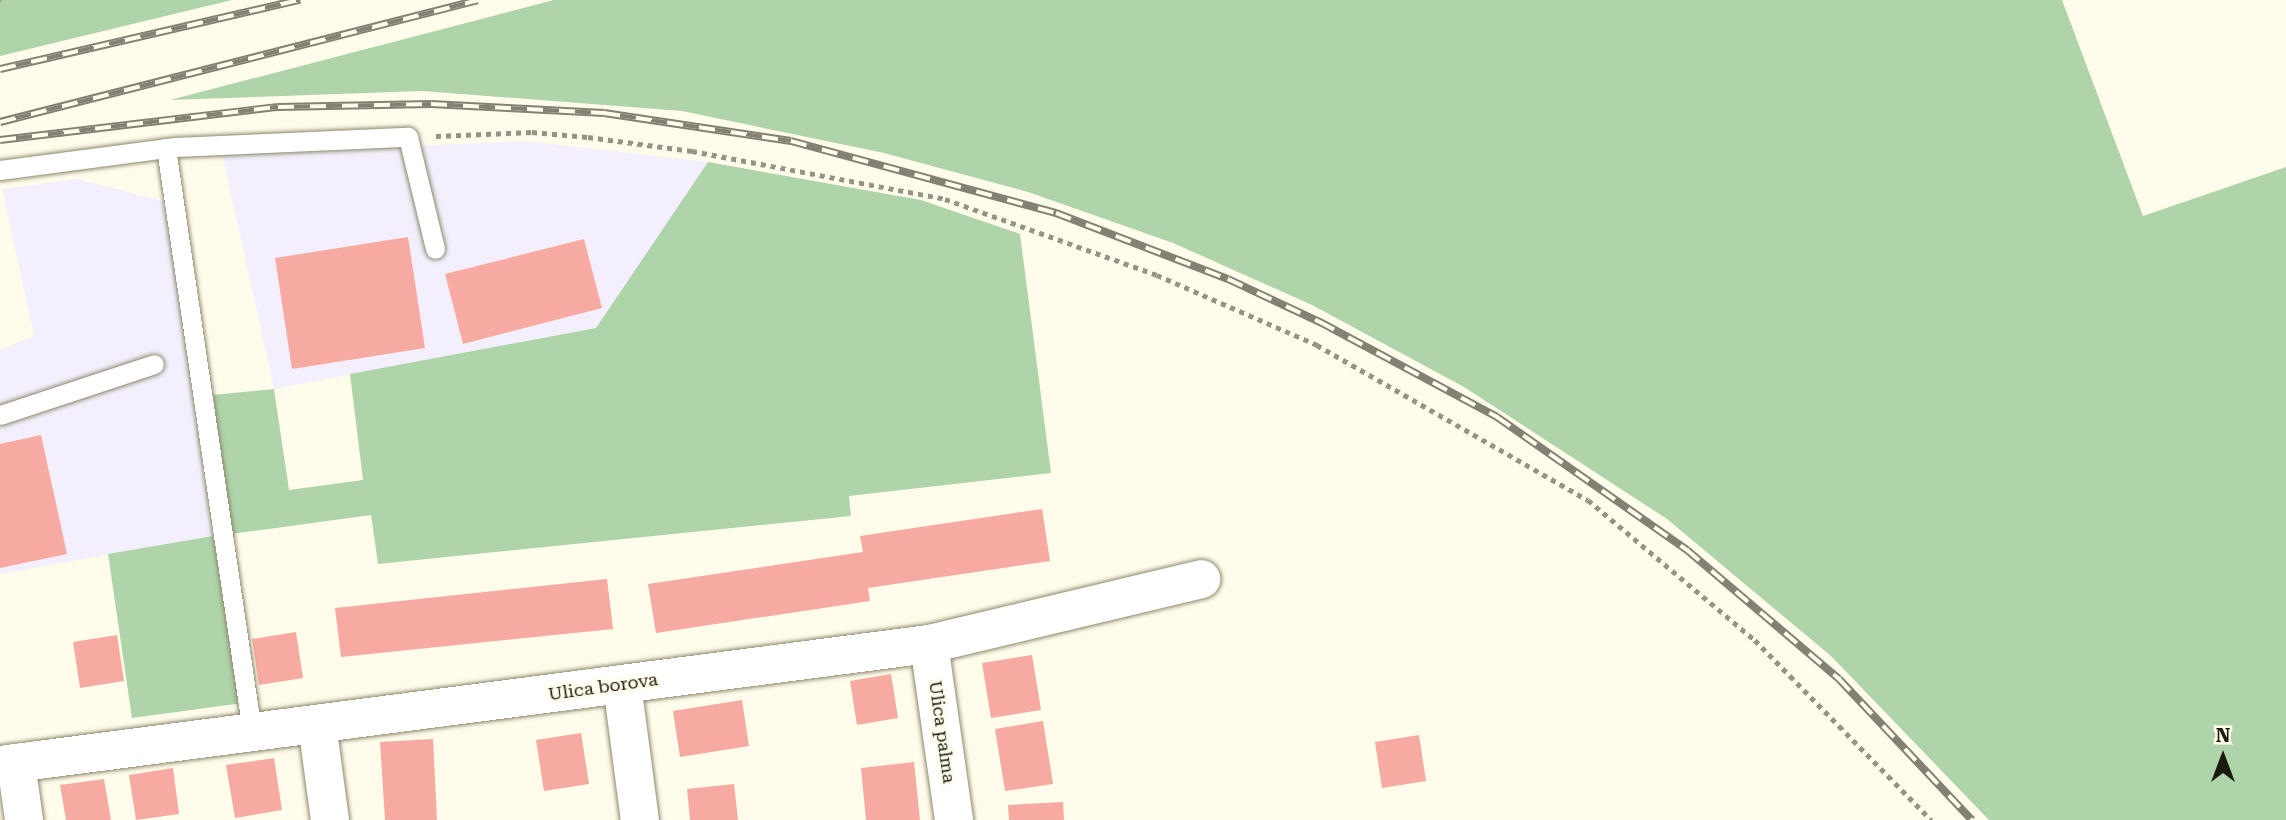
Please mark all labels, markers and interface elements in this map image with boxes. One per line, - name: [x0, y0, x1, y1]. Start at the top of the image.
- street label: Ulica borova: [547, 669, 659, 705]
- street label: Ulica palma: [924, 679, 960, 785]
- north arrow: [2188, 722, 2258, 792]
- text: N: [2216, 724, 2230, 747]

